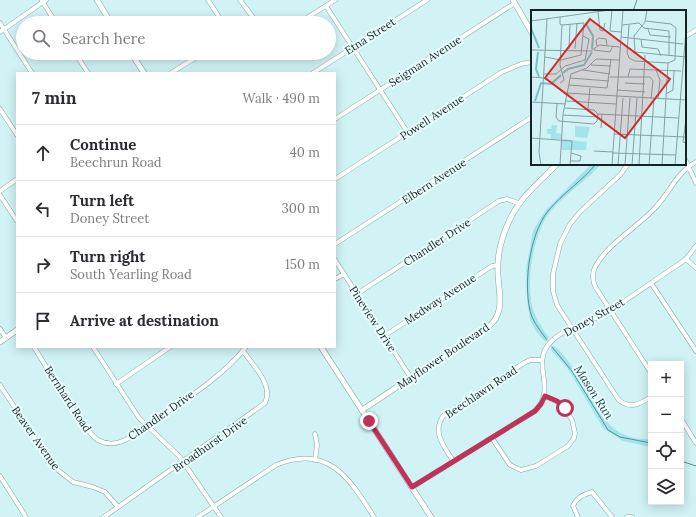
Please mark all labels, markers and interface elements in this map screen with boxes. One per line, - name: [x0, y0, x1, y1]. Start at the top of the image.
- inset map: [531, 10, 686, 165]
- street label: Etna Street: [342, 14, 399, 58]
- search box: [16, 16, 336, 60]
- icon: search: [30, 27, 52, 49]
- text: Search here: [62, 29, 145, 48]
- street label: Seigman Avenue: [386, 32, 464, 90]
- text: 7 min: [32, 87, 77, 109]
- text: Walk · 490 m: [243, 90, 320, 107]
- street label: Powell Avenue: [397, 91, 467, 143]
- text: Continue: [70, 135, 136, 154]
- icon: ahead: [32, 142, 54, 164]
- text: 40 m: [290, 144, 320, 161]
- text: Beechrun Road: [70, 154, 162, 171]
- street label: Elbern Avenue: [399, 155, 469, 207]
- text: Turn left: [70, 191, 134, 210]
- icon: left: [32, 198, 54, 220]
- text: 300 m: [282, 200, 320, 217]
- text: Doney Street: [70, 210, 149, 227]
- street label: Chandler Drive: [401, 215, 473, 269]
- text: Turn right: [70, 247, 146, 266]
- icon: right: [32, 254, 54, 276]
- text: 150 m: [285, 256, 320, 273]
- text: South Yearling Road: [70, 266, 192, 283]
- street label: Medway Avenue: [401, 271, 479, 327]
- street label: Pineview Drive: [346, 283, 400, 355]
- street label: Doney Street: [561, 294, 627, 339]
- icon: arrive: [32, 310, 54, 332]
- text: Arrive at destination: [70, 311, 219, 330]
- street label: Mayflower Boulevard: [394, 320, 492, 392]
- map controls: [648, 361, 684, 505]
- button: +: [648, 361, 684, 397]
- water label: Mason Run: [571, 362, 617, 422]
- street label: Bernhard Road: [41, 363, 95, 435]
- street label: Beechlawn Road: [442, 363, 520, 421]
- street label: Chandler Drive: [125, 387, 197, 443]
- button: −: [648, 397, 684, 433]
- route start: [556, 399, 574, 417]
- street label: Beaver Avenue: [9, 403, 63, 473]
- route end: [360, 412, 378, 430]
- street label: Broadhurst Drive: [170, 413, 250, 475]
- button: locate: [648, 433, 684, 469]
- button: layers: [648, 469, 684, 505]

